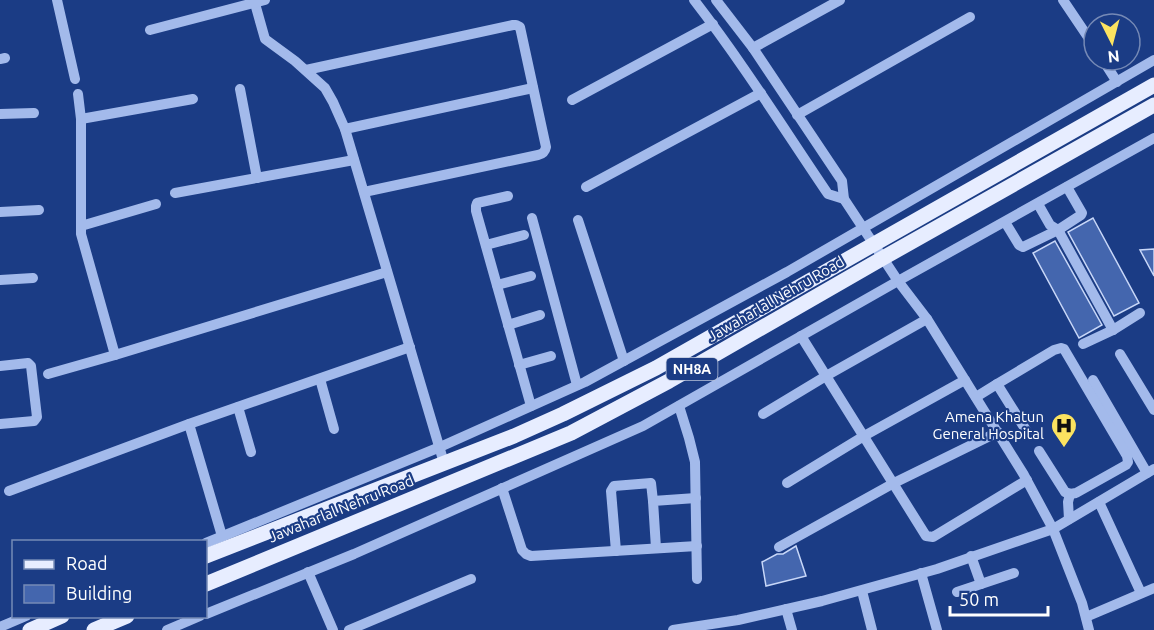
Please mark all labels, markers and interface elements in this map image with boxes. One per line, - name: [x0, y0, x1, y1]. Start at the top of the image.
- north arrow: [1082, 12, 1142, 72]
- text: N: [1107, 47, 1120, 66]
- street label: Jawaharlal Nehru Road: [704, 252, 847, 345]
- road number: NH8A: [666, 358, 718, 380]
- place label: Amena Khatun General Hospital: [933, 408, 1044, 442]
- hospital icon: Amena Khatun General Hospital: [1049, 411, 1079, 449]
- street label: Jawaharlal Nehru Road: [266, 472, 416, 545]
- legend: [12, 540, 207, 618]
- text: Road: [66, 553, 108, 573]
- scale bar: [950, 579, 1048, 617]
- text: Building: [66, 583, 132, 603]
- text: 50 m: [959, 589, 999, 609]

